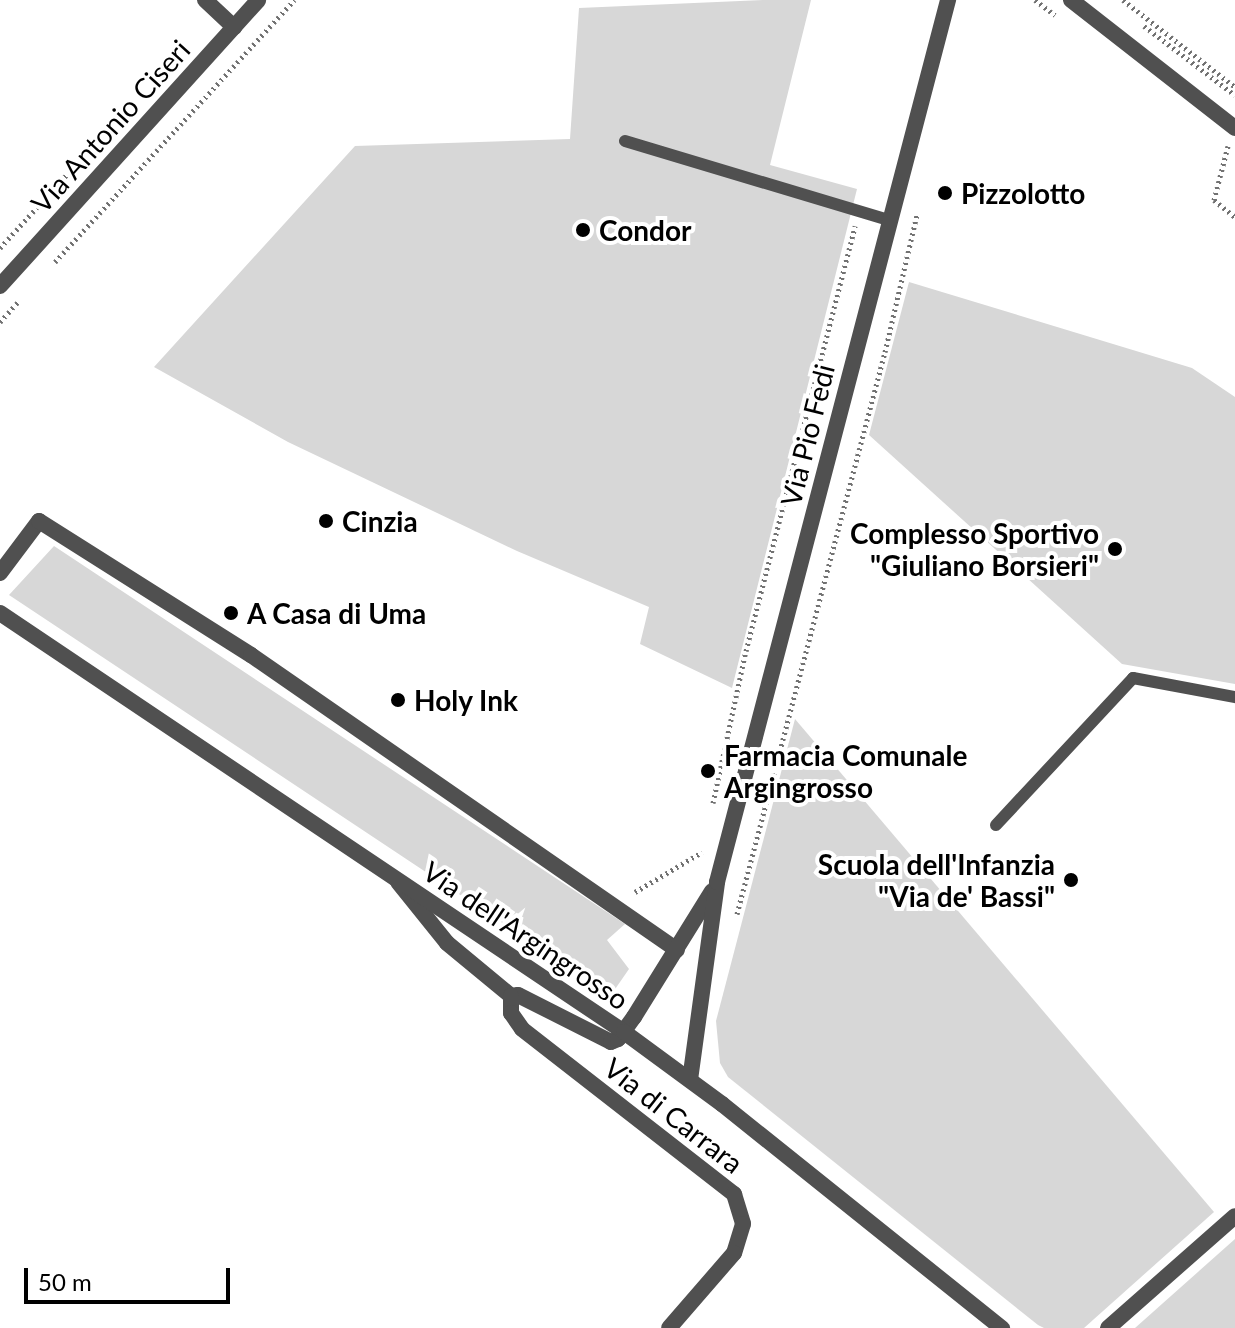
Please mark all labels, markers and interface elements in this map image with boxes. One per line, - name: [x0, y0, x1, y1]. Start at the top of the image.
- street label: Via Antonio Ciseri: [23, 32, 197, 220]
- place label: Pizzolotto: [961, 176, 1085, 210]
- marker: Pizzolotto: [936, 184, 954, 202]
- place label: Condor: [599, 213, 692, 247]
- marker: Condor: [574, 221, 592, 239]
- street label: Via Pio Fedi: [773, 361, 841, 509]
- place label: Cinzia: [342, 504, 418, 538]
- marker: Cinzia: [317, 512, 335, 530]
- place label: Complesso Sportivo "Giuliano Borsieri": [850, 516, 1099, 582]
- marker: Complesso Sportivo "Giuliano Borsieri": [1106, 540, 1124, 558]
- place label: A Casa di Uma: [247, 596, 427, 630]
- marker: A Casa di Uma: [222, 604, 240, 622]
- place label: Holy Ink: [414, 683, 519, 717]
- marker: Holy Ink: [389, 691, 407, 709]
- place label: Farmacia Comunale Argingrosso: [724, 738, 967, 804]
- marker: Farmacia Comunale Argingrosso: [699, 762, 717, 780]
- place label: Scuola dell'Infanzia "Via de' Bassi": [818, 847, 1055, 913]
- street label: Via dell'Argingrosso: [417, 854, 635, 1016]
- marker: Scuola dell'Infanzia "Via de' Bassi": [1062, 871, 1080, 889]
- street label: Via di Carrara: [598, 1050, 750, 1180]
- scale bar: [28, 1252, 234, 1302]
- text: 50 m: [38, 1267, 92, 1296]

